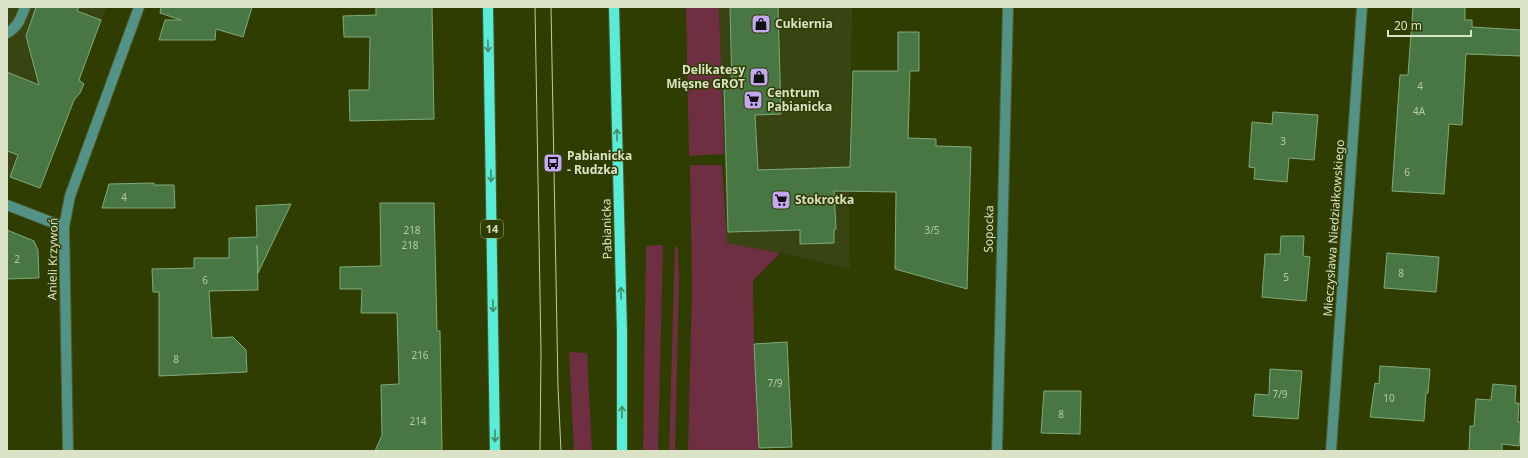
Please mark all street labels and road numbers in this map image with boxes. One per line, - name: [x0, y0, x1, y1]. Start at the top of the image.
- street label: Mieczysława Niedziałkowskiego: [1319, 139, 1348, 317]
- street label: Pabianicka: [597, 199, 616, 259]
- street label: Sopocka: [980, 205, 997, 253]
- street label: Anieli Krzywoń: [43, 218, 62, 300]
- road number: 14: [481, 220, 503, 238]

